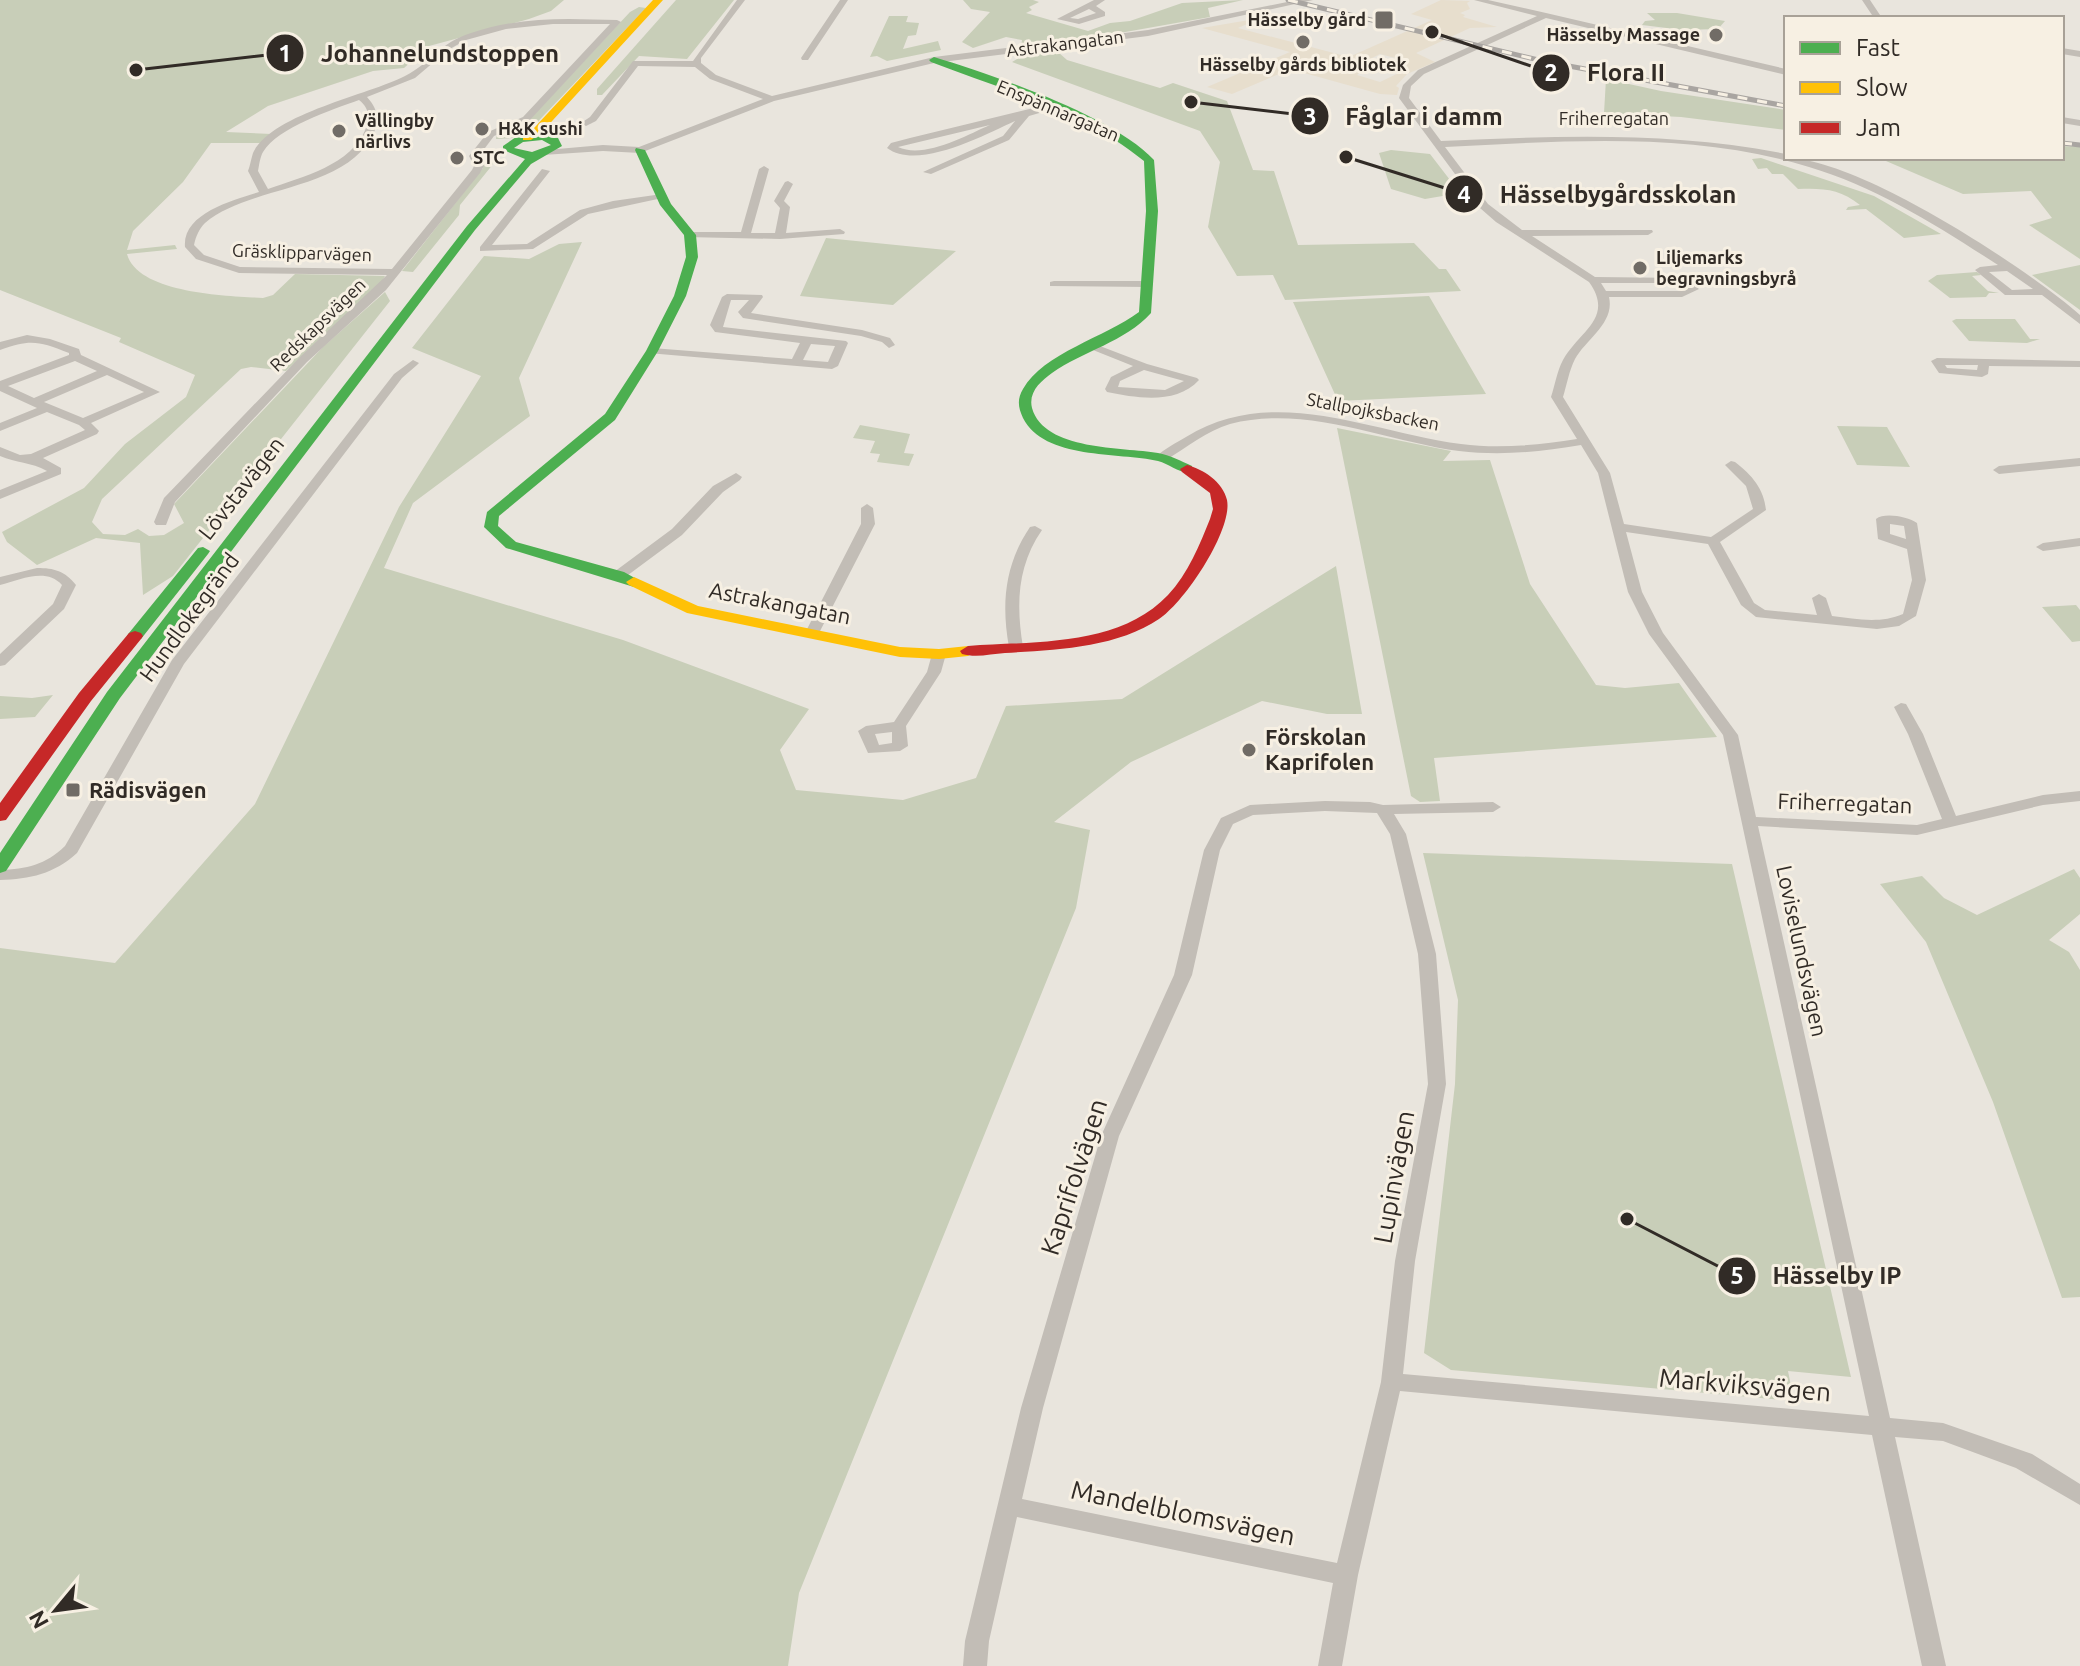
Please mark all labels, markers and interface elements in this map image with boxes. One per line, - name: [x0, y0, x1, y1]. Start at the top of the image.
- place label: Hässelby gård: [1248, 9, 1366, 29]
- marker: Hässelby gård: [1373, 9, 1395, 31]
- legend: [1784, 16, 2064, 160]
- place label: Hässelby Massage: [1546, 24, 1700, 44]
- street label: Astrakangatan: [1005, 26, 1124, 60]
- marker: Hässelby Massage: [1707, 26, 1725, 44]
- callout: Johannelundstoppen: [265, 29, 575, 77]
- marker: Hässelby gårds bibliotek: [1294, 33, 1312, 51]
- text: Fast: [1856, 34, 1900, 61]
- text: 1: [278, 40, 292, 67]
- text: Johannelundstoppen: [321, 40, 559, 67]
- callout: Flora II: [1531, 49, 1681, 97]
- place label: Hässelby gårds bibliotek: [1199, 54, 1407, 74]
- text: 2: [1544, 59, 1558, 86]
- text: Flora II: [1587, 59, 1665, 86]
- text: Slow: [1856, 74, 1908, 101]
- street label: Enspännargatan: [994, 75, 1122, 145]
- callout: Fåglar i damm: [1290, 92, 1519, 140]
- text: 3: [1303, 103, 1317, 130]
- text: Fåglar i damm: [1345, 103, 1503, 130]
- street label: Friherregatan: [1559, 108, 1669, 128]
- place label: Vällingby närlivs: [355, 110, 434, 151]
- text: Jam: [1856, 114, 1901, 141]
- place label: H&K sushi: [498, 118, 583, 138]
- marker: H&K sushi: [473, 120, 491, 138]
- marker: Vällingby närlivs: [330, 122, 348, 140]
- place label: STC: [473, 147, 505, 167]
- marker: STC: [448, 149, 466, 167]
- callout: Hässelbygårdsskolan: [1444, 170, 1752, 218]
- text: 4: [1457, 181, 1471, 208]
- text: Hässelbygårdsskolan: [1500, 181, 1736, 208]
- street label: Gräsklipparvägen: [232, 240, 372, 264]
- place label: Liljemarks begravningsbyrå: [1656, 247, 1797, 288]
- marker: Liljemarks begravningsbyrå: [1631, 259, 1649, 277]
- street label: Redskapsvägen: [266, 274, 369, 375]
- street label: Stallpojksbacken: [1305, 388, 1441, 434]
- street label: Lövstavägen: [193, 431, 288, 544]
- street label: Hundlokegränd: [134, 548, 244, 686]
- street label: Astrakangatan: [707, 577, 853, 628]
- place label: Förskolan Kaprifolen: [1265, 724, 1374, 774]
- marker: Förskolan Kaprifolen: [1240, 741, 1258, 759]
- place label: Rädisvägen: [89, 777, 207, 802]
- marker: Rädisvägen: [64, 781, 82, 799]
- street label: Friherregatan: [1777, 788, 1913, 817]
- street label: Loviselundsvägen: [1772, 863, 1833, 1039]
- street label: Kaprifolvägen: [1035, 1095, 1112, 1259]
- street label: Lupinvägen: [1368, 1108, 1419, 1246]
- callout: Hässelby IP: [1717, 1252, 1918, 1300]
- text: 5: [1730, 1262, 1744, 1289]
- text: Hässelby IP: [1772, 1262, 1902, 1289]
- street label: Markviksvägen: [1658, 1363, 1832, 1406]
- street label: Mandelblomsvägen: [1068, 1475, 1298, 1550]
- north arrow: [16, 1570, 96, 1650]
- text: N: [23, 1607, 53, 1633]

